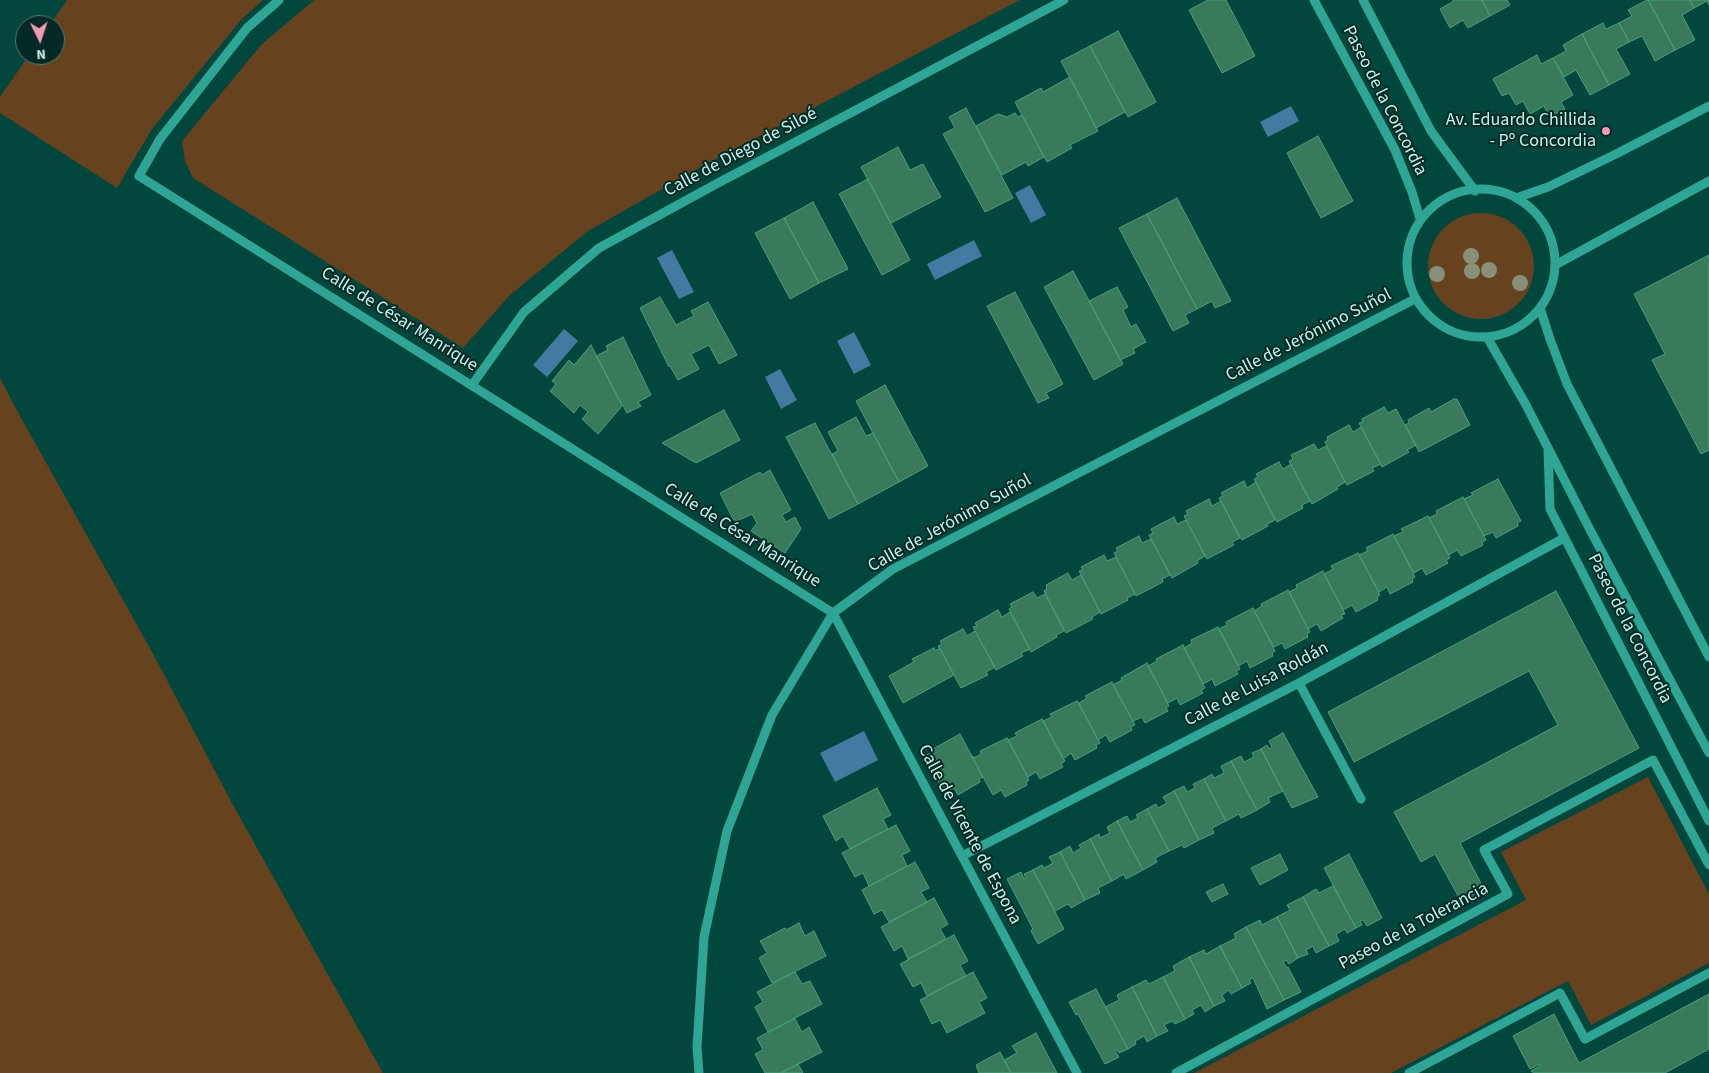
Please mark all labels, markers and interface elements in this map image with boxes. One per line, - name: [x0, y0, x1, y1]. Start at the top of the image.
- north arrow: [15, 15, 65, 65]
- street label: Paseo de la Concordia: [1337, 23, 1431, 179]
- text: N: [36, 44, 46, 64]
- street label: Calle de Diego de Siloé: [661, 104, 821, 202]
- place label: Av. Eduardo Chillida - Pº Concordia: [1446, 110, 1596, 152]
- marker: Av. Eduardo Chillida - Pº Concordia: [1600, 125, 1612, 137]
- street label: Calle de César Manrique: [317, 263, 481, 377]
- street label: Calle de Jerónimo Suñol: [1223, 285, 1395, 387]
- street label: Calle de Jerónimo Suñol: [865, 470, 1035, 578]
- street label: Calle de César Manrique: [660, 479, 824, 593]
- street label: Paseo de la Concordia: [1582, 551, 1676, 707]
- street label: Calle de Luisa Roldán: [1181, 638, 1333, 732]
- street label: Calle de Vicente de Espona: [912, 741, 1026, 929]
- street label: Paseo de la Tolerancia: [1336, 878, 1492, 976]

